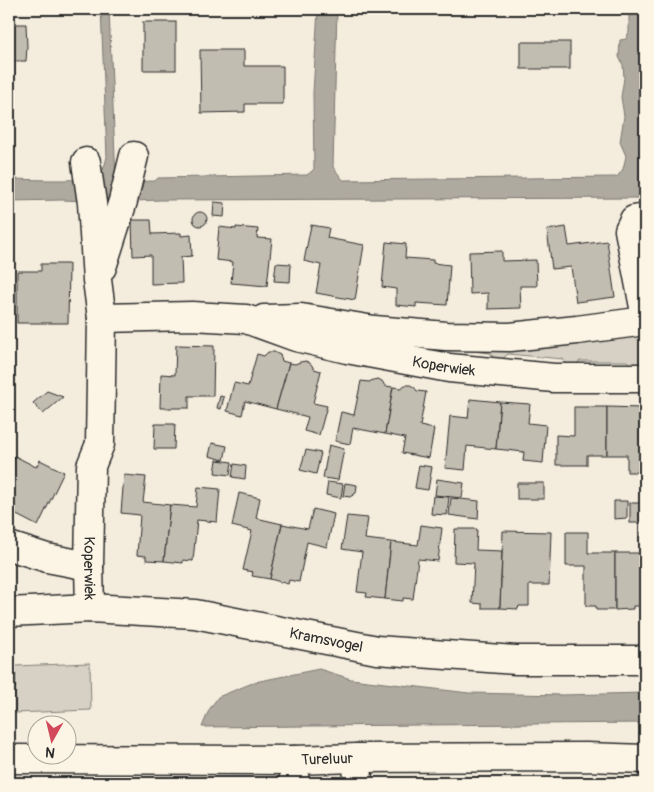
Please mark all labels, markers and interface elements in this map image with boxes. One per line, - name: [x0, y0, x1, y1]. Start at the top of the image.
- street label: Koperwiek: [411, 352, 477, 380]
- street label: Koperwiek: [79, 536, 99, 601]
- street label: Kramsvogel: [288, 623, 365, 657]
- north arrow: [28, 714, 78, 764]
- text: N: [44, 743, 56, 761]
- street label: Tureluur: [301, 749, 354, 769]

